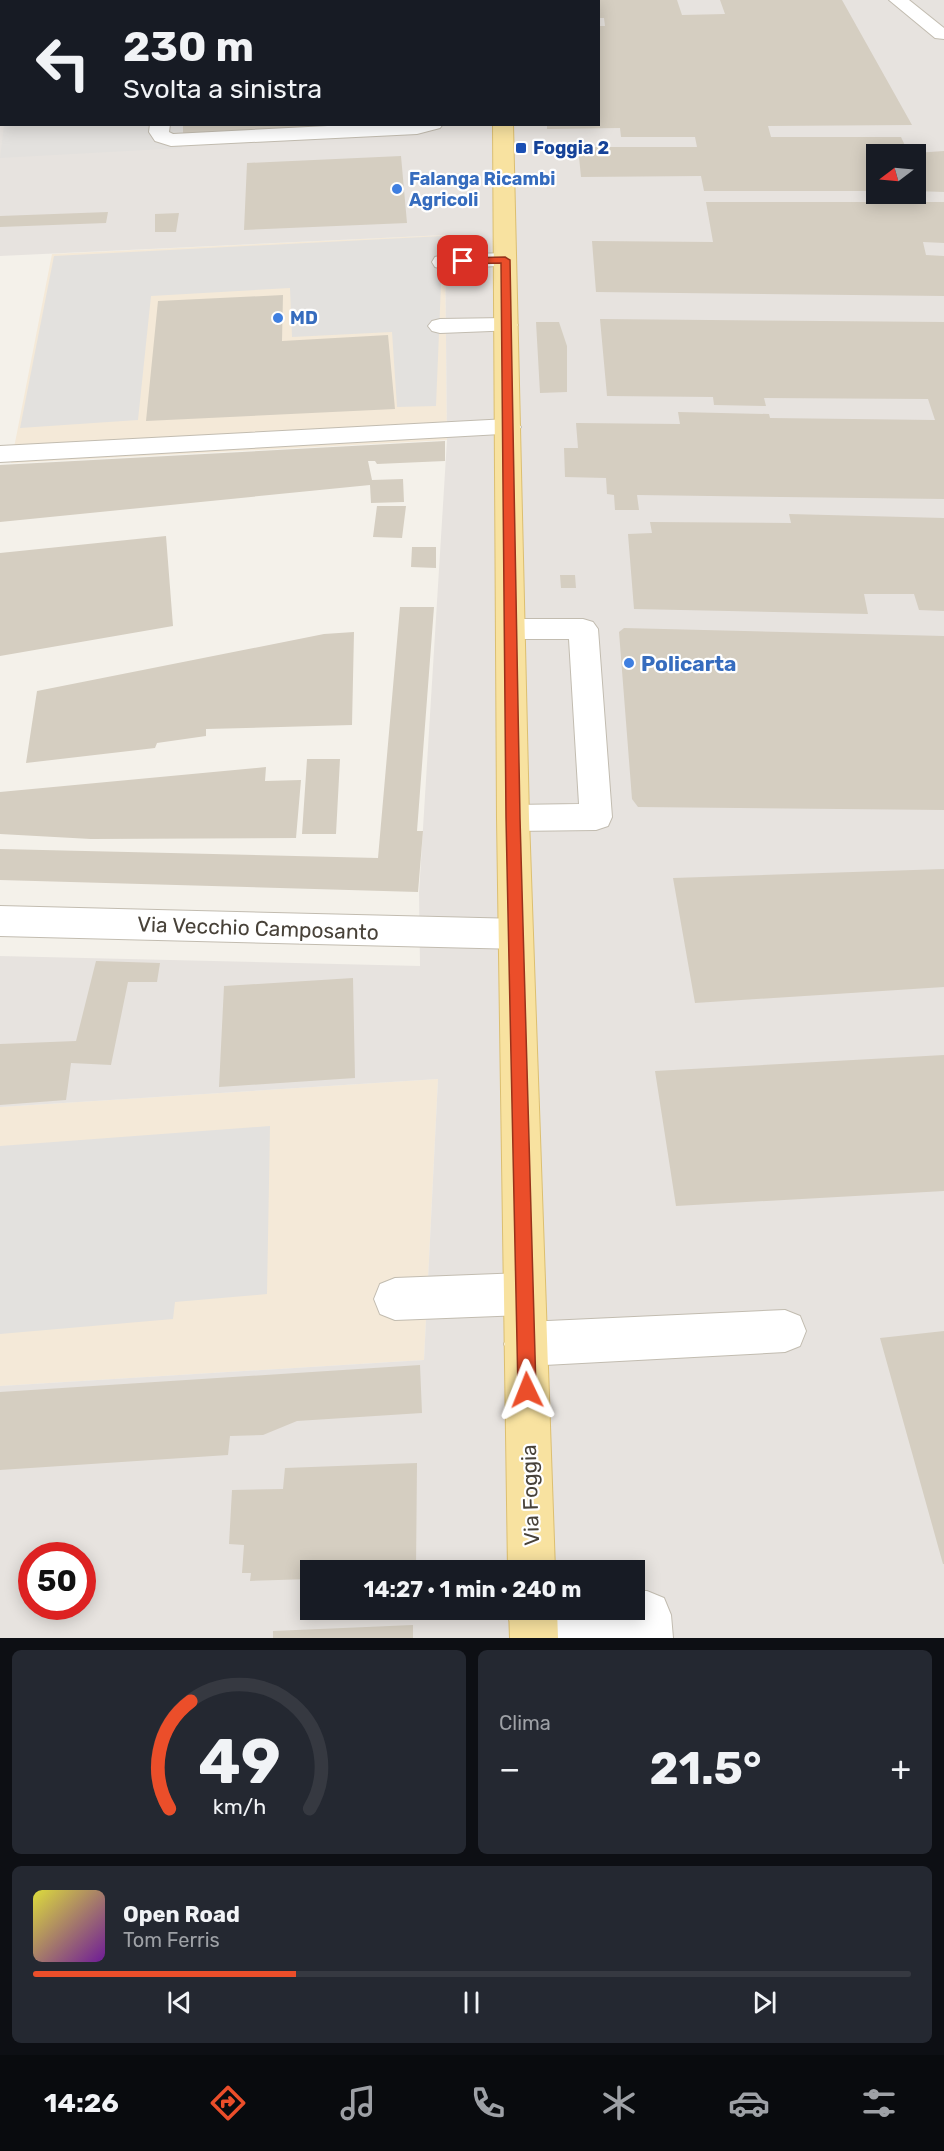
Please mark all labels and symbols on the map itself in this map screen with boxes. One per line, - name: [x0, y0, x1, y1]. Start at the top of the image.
- place label: Foggia 2: [533, 137, 609, 159]
- marker: Foggia 2: [514, 141, 528, 155]
- north arrow: [866, 144, 926, 204]
- place label: Falanga Ricambi Agricoli: [409, 168, 555, 211]
- marker: Falanga Ricambi Agricoli: [390, 182, 404, 196]
- pin: [437, 235, 488, 286]
- place label: MD: [290, 307, 318, 329]
- marker: MD: [271, 311, 285, 325]
- place label: Policarta: [641, 651, 736, 676]
- marker: Policarta: [622, 656, 636, 670]
- street label: Via Vecchio Camposanto: [137, 911, 379, 945]
- position arrow: [495, 1358, 559, 1422]
- street label: Via Foggia: [516, 1444, 544, 1546]
- speed limit sign: 50: [18, 1542, 96, 1620]

